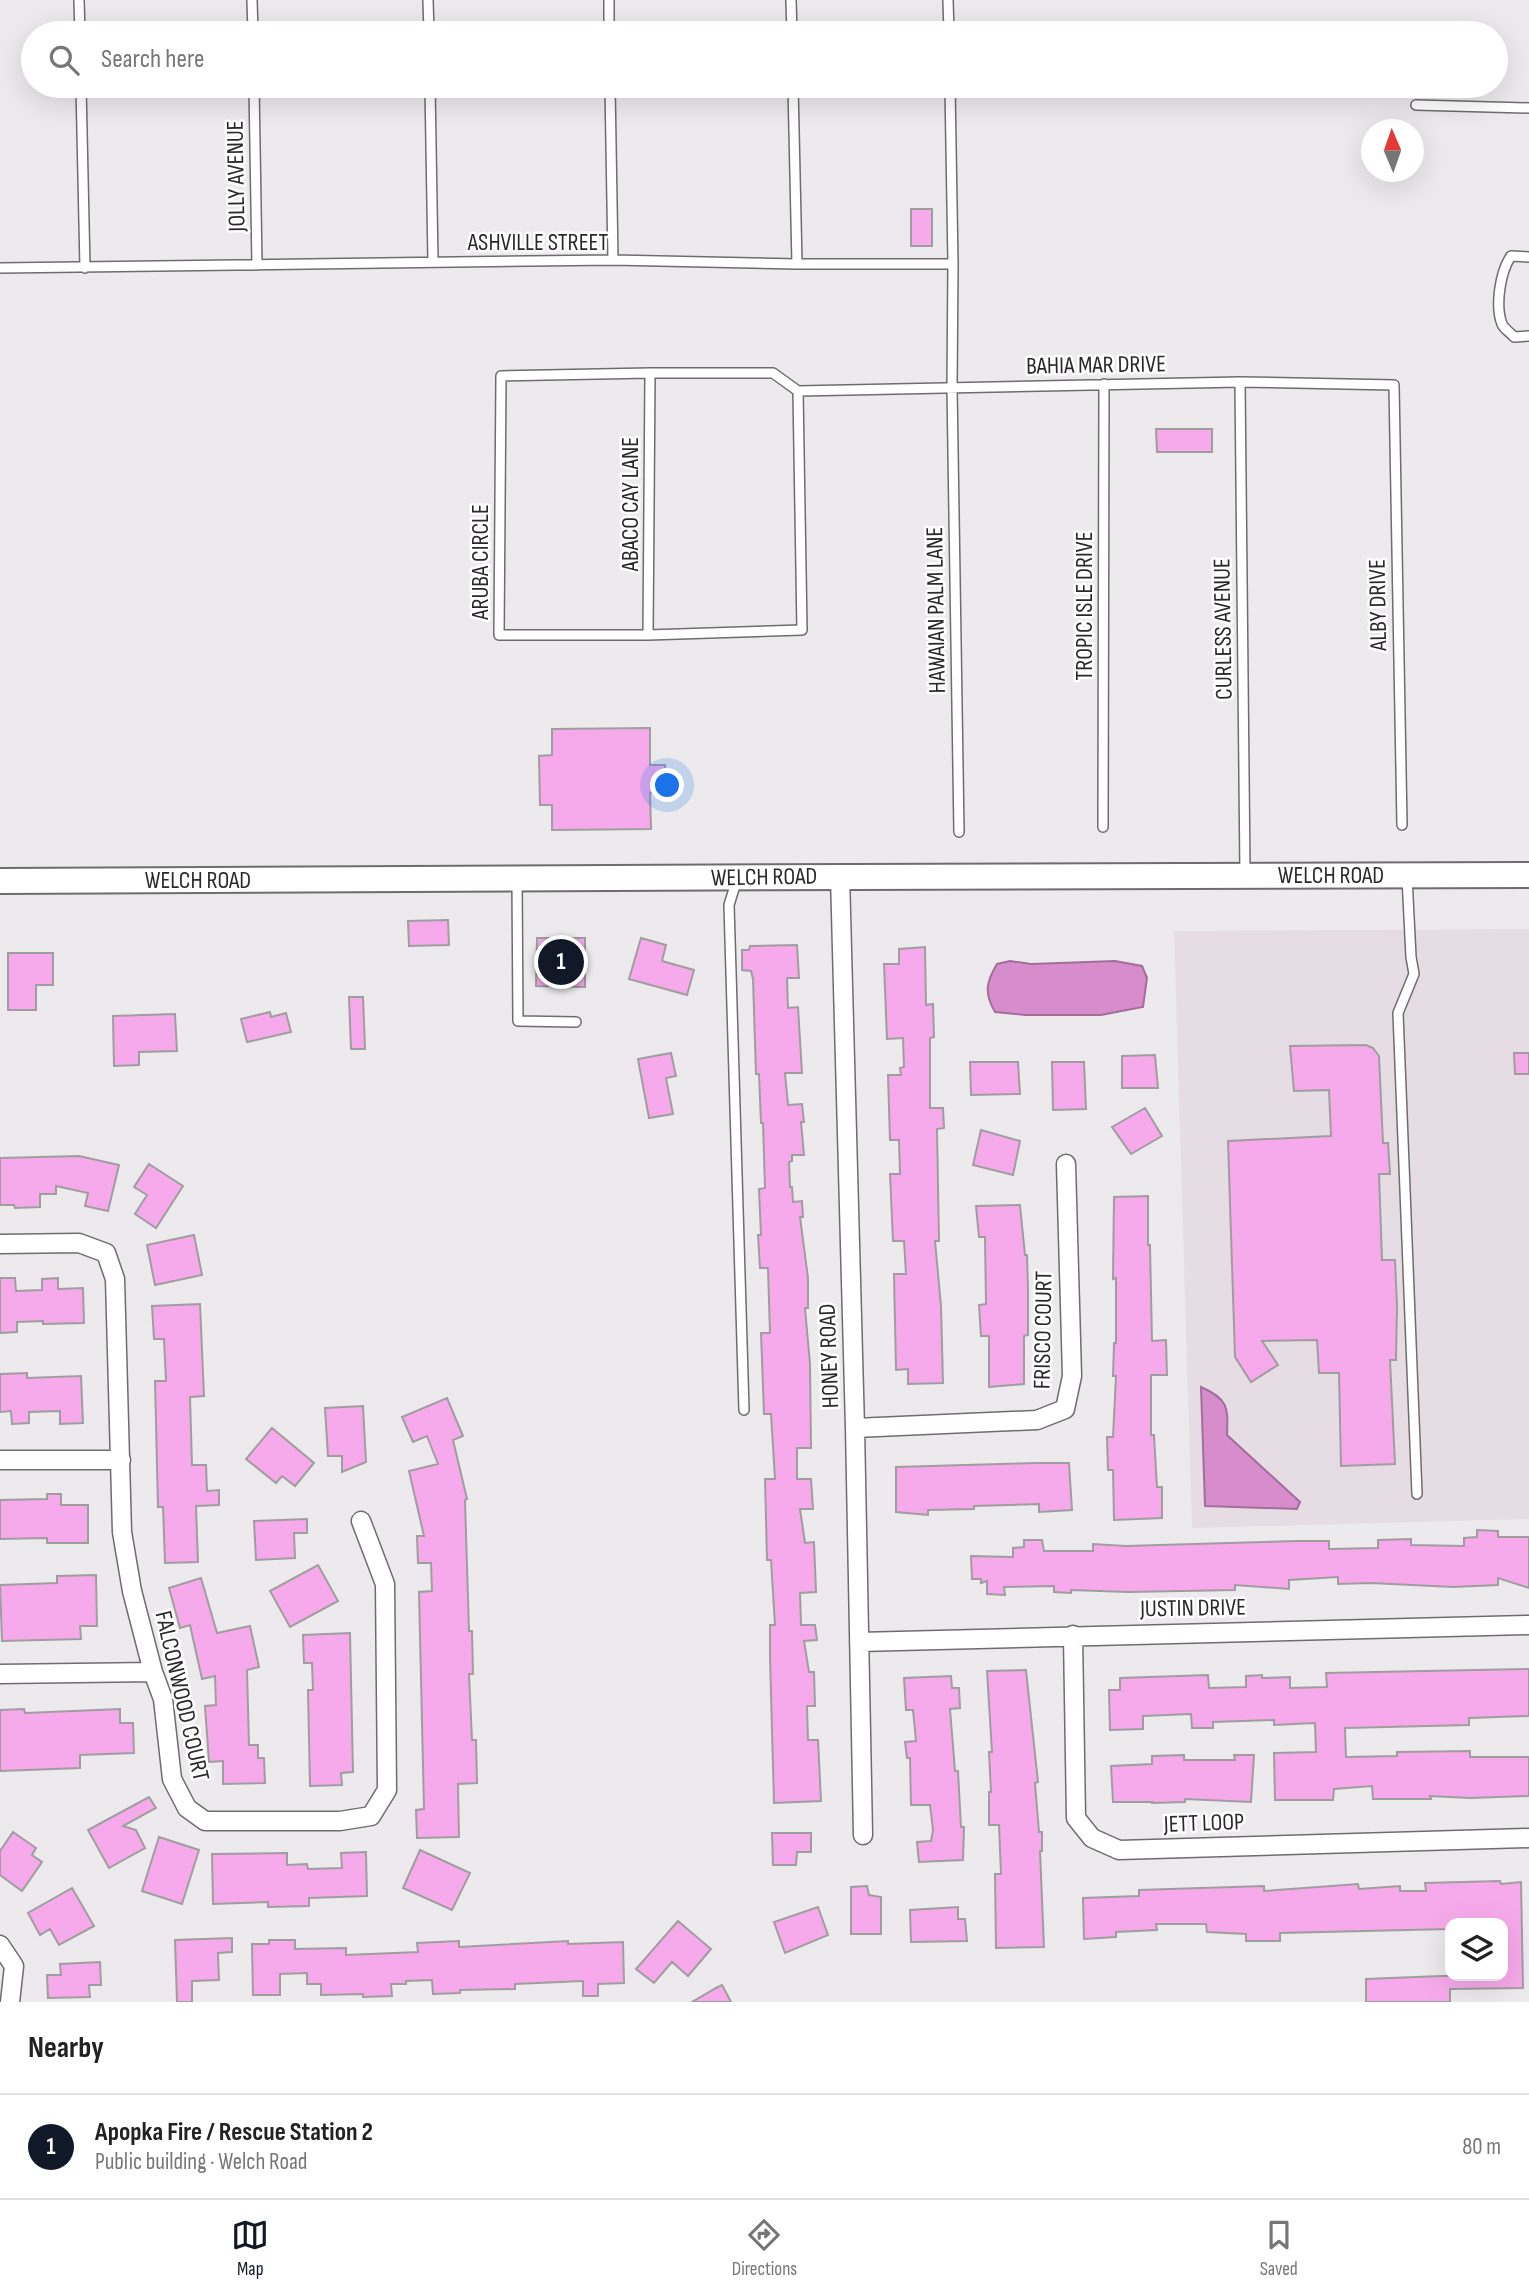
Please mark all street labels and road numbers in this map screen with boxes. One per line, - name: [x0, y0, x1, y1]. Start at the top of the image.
- street label: JOLLY AVENUE: [221, 120, 251, 233]
- street label: ASHVILLE STREET: [467, 228, 608, 257]
- street label: BAHIA MAR DRIVE: [1026, 349, 1166, 381]
- street label: ABACO CAY LANE: [616, 437, 645, 572]
- street label: ARUBA CIRCLE: [466, 504, 495, 621]
- street label: HAWAIAN PALM LANE: [920, 526, 952, 694]
- street label: TROPIC ISLE DRIVE: [1070, 531, 1099, 681]
- street label: CURLESS AVENUE: [1207, 558, 1239, 700]
- street label: ALBY DRIVE: [1363, 559, 1393, 652]
- street label: WELCH ROAD: [1278, 861, 1384, 890]
- street label: WELCH ROAD: [711, 862, 817, 892]
- street label: WELCH ROAD: [145, 866, 251, 895]
- street label: FRISCO COURT: [1027, 1270, 1059, 1389]
- street label: HONEY ROAD: [813, 1303, 845, 1409]
- street label: JUSTIN DRIVE: [1139, 1593, 1246, 1623]
- street label: FALCONWOOD COURT: [148, 1608, 216, 1784]
- street label: JETT LOOP: [1162, 1807, 1245, 1839]

